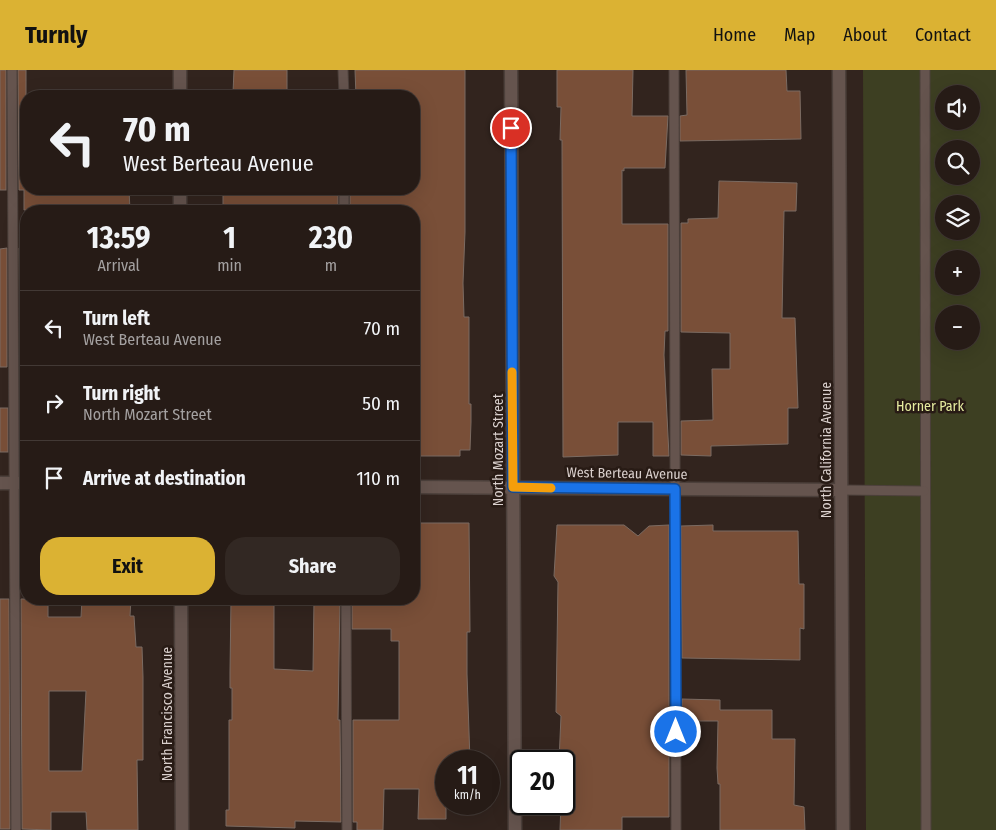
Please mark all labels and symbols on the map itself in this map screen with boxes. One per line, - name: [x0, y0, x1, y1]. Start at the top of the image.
- pin: [490, 107, 532, 149]
- street label: North California Avenue: [818, 382, 835, 518]
- street label: North Mozart Street: [490, 393, 507, 506]
- park label: Horner Park: [896, 398, 965, 415]
- street label: West Berteau Avenue: [566, 464, 688, 483]
- street label: North Francisco Avenue: [159, 647, 176, 781]
- position arrow: [649, 705, 701, 757]
- speed limit sign: 20: [510, 750, 575, 815]

